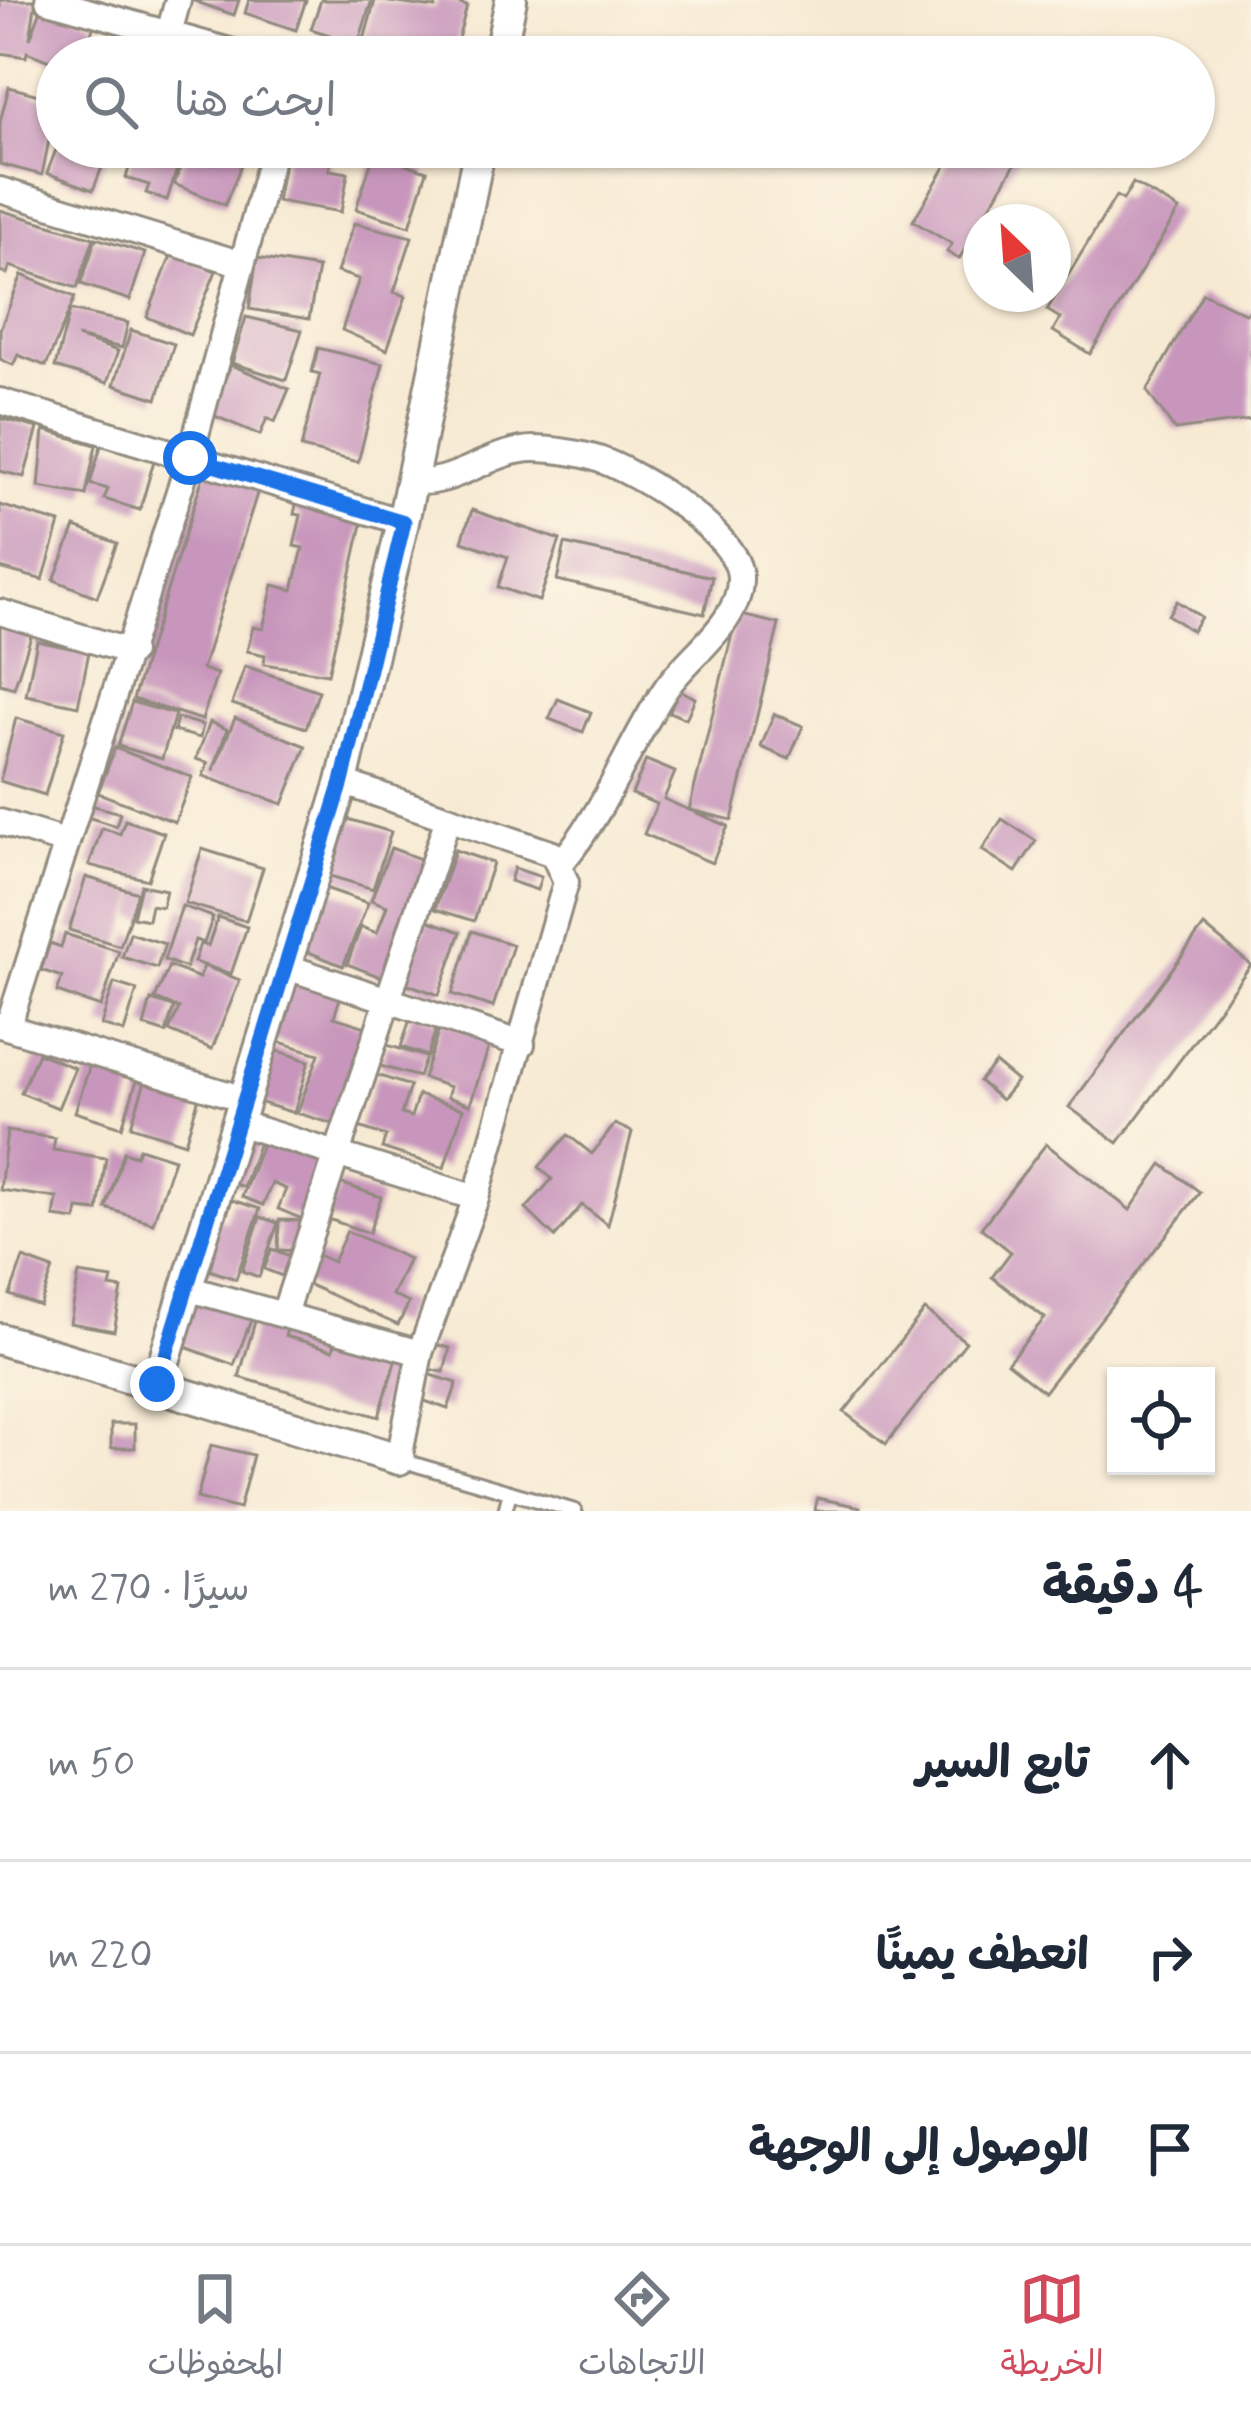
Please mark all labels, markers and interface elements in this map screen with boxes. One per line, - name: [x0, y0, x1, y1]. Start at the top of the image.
- search box: [36, 36, 1215, 168]
- icon: search: [78, 69, 144, 135]
- text: ابحث هنا: [174, 73, 337, 132]
- north arrow: [963, 204, 1071, 312]
- route start: [163, 431, 217, 485]
- route end: [130, 1357, 184, 1411]
- map controls: [1107, 1367, 1215, 1475]
- button: locate: [1107, 1367, 1215, 1475]
- text: 4 دقيقة: [1042, 1556, 1203, 1622]
- text: سيرًا · 270 m: [48, 1564, 250, 1615]
- icon: ahead: [1137, 1732, 1203, 1798]
- text: تابع السير: [916, 1735, 1089, 1794]
- text: 50 m: [48, 1739, 135, 1790]
- icon: right: [1137, 1924, 1203, 1990]
- text: انعطف يمينًا: [876, 1927, 1089, 1986]
- text: 220 m: [48, 1931, 153, 1982]
- icon: arrive: [1137, 2116, 1203, 2182]
- text: الوصول إلى الوجهة: [748, 2119, 1089, 2178]
- tab: المحفوظات: [147, 2266, 283, 2392]
- tab: الاتجاهات: [578, 2266, 706, 2392]
- tab: الخريطة: [1001, 2266, 1104, 2392]

